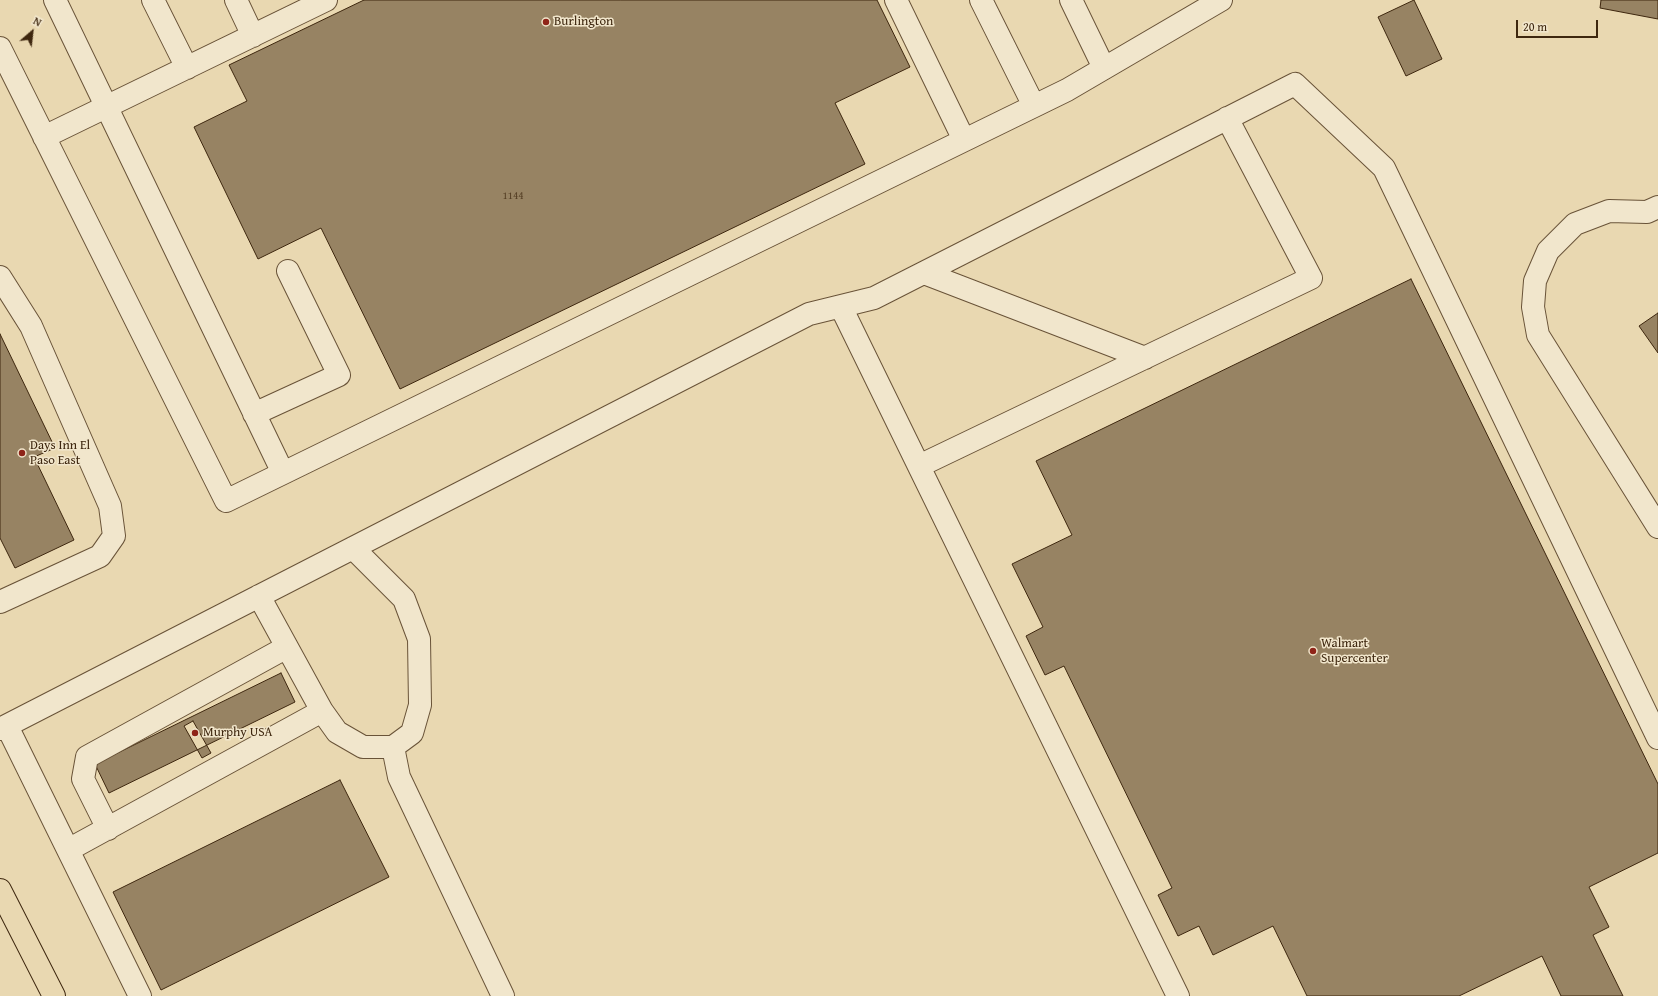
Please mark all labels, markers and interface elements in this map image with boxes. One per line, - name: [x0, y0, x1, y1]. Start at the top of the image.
- north arrow: [12, 12, 52, 52]
- scale bar: [1518, 12, 1600, 38]
- text: N: [31, 13, 45, 30]
- place label: Burlington: [554, 14, 613, 30]
- marker: Burlington: [541, 17, 551, 27]
- text: 20 m: [1523, 18, 1547, 35]
- house number: 1144: [502, 189, 524, 203]
- place label: Days Inn El Paso East: [30, 438, 90, 469]
- marker: Days Inn El Paso East: [17, 448, 27, 458]
- place label: Walmart Supercenter: [1321, 636, 1388, 667]
- marker: Walmart Supercenter: [1308, 646, 1318, 656]
- place label: Murphy USA: [203, 725, 272, 741]
- marker: Murphy USA: [190, 728, 200, 738]

